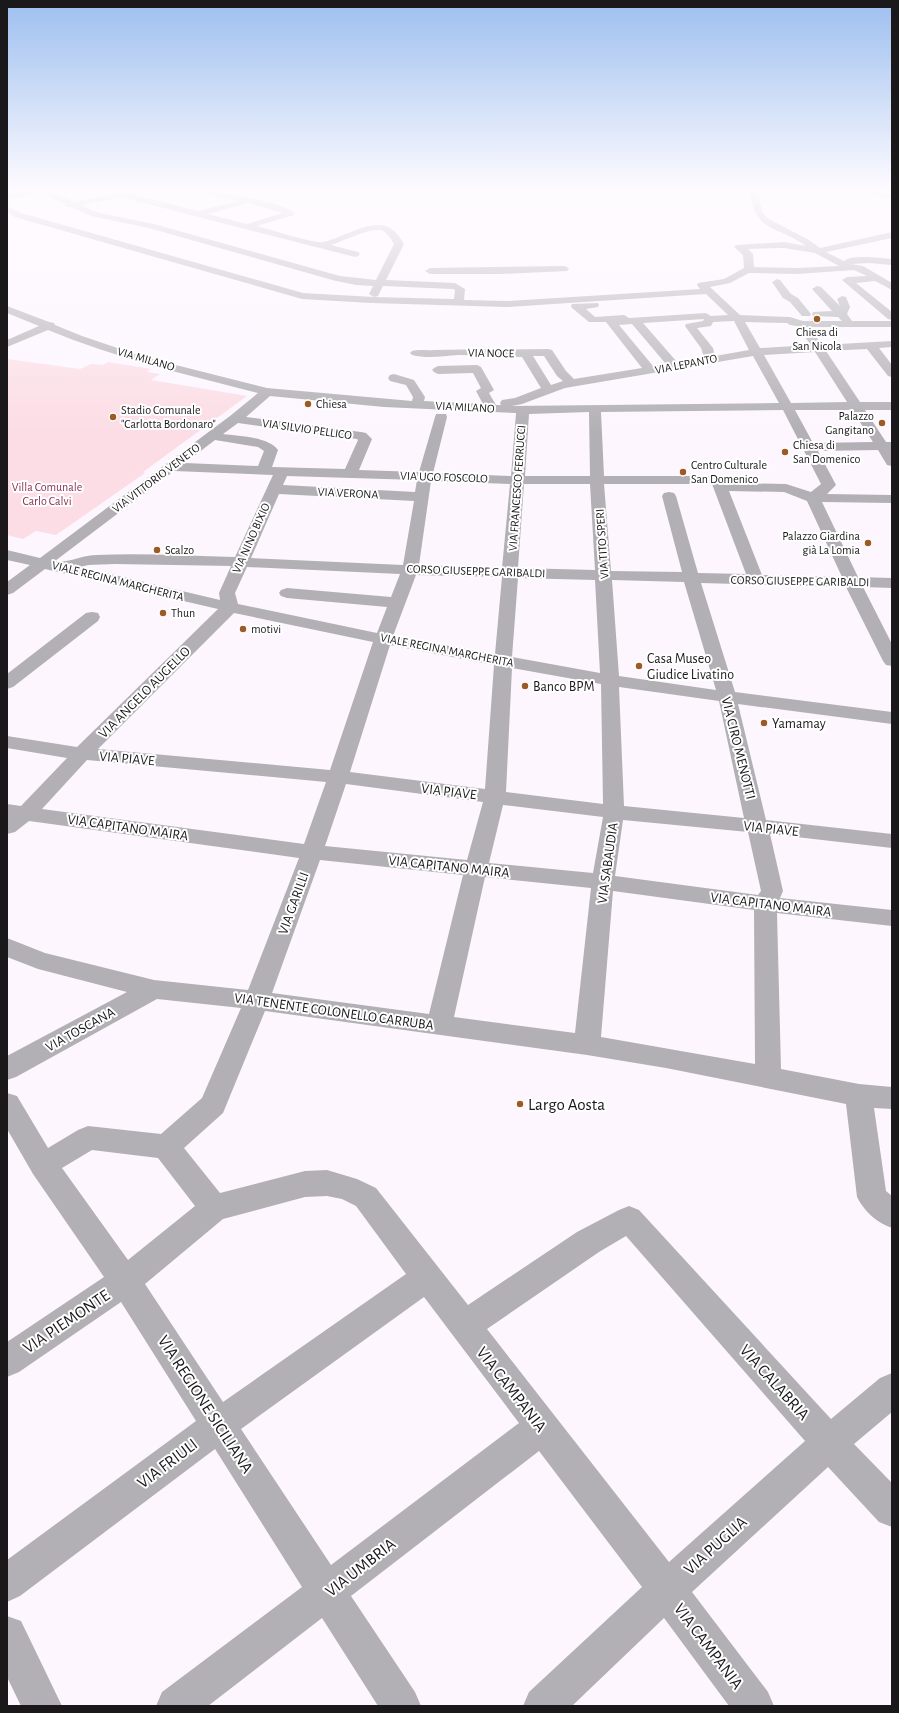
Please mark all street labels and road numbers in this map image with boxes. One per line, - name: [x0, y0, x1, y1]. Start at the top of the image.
- street label: VIA MILANO: [116, 345, 176, 373]
- street label: VIA NOCE: [468, 347, 515, 359]
- street label: VIA LEPANTO: [654, 352, 719, 376]
- street label: VIA MILANO: [435, 399, 495, 415]
- street label: VIA SILVIO PELLICO: [261, 417, 353, 441]
- street label: VIA FRANCESCO FERRUCCI: [507, 424, 527, 552]
- street label: VIA VITTORIO VENETO: [110, 441, 202, 515]
- street label: VIA UGO FOSCOLO: [400, 469, 488, 485]
- street label: VIA VERONA: [317, 485, 379, 501]
- street label: VIA NINO BIXIO: [230, 501, 272, 575]
- street label: VIA TITO SPERI: [594, 508, 610, 580]
- street label: VIALE REGINA MARGHERITA: [51, 559, 185, 603]
- street label: CORSO GIUSEPPE GARIBALDI: [406, 563, 546, 579]
- street label: CORSO GIUSEPPE GARIBALDI: [731, 574, 869, 588]
- street label: VIALE REGINA MARGHERITA: [379, 631, 515, 669]
- street label: VIA ANGELO AUGELLO: [96, 644, 193, 741]
- street label: VIA CIRO MENOTTI: [719, 696, 758, 801]
- street label: VIA PIAVE: [99, 750, 155, 768]
- street label: VIA PIAVE: [420, 782, 478, 802]
- street label: VIA CAPITANO MAIRA: [67, 813, 189, 843]
- street label: VIA PIAVE: [743, 819, 799, 839]
- street label: VIA SABAUDIA: [595, 822, 621, 905]
- street label: VIA CAPITANO MAIRA: [388, 854, 510, 880]
- street label: VIA GARILLI: [276, 870, 312, 937]
- street label: VIA CAPITANO MAIRA: [710, 891, 832, 919]
- street label: VIA TENENTE COLONELLO CARRUBA: [233, 991, 435, 1033]
- street label: VIA TOSCANA: [43, 1005, 117, 1055]
- street label: VIA PIEMONTE: [20, 1286, 113, 1357]
- street label: VIA REGIONE SICILIANA: [155, 1332, 257, 1476]
- street label: VIA CALABRIA: [736, 1341, 813, 1424]
- street label: VIA CAMPANIA: [473, 1344, 550, 1435]
- street label: VIA FRIULI: [134, 1435, 201, 1491]
- street label: VIA PUGLIA: [681, 1513, 750, 1578]
- street label: VIA UMBRIA: [322, 1535, 399, 1600]
- street label: VIA CAMPANIA: [671, 1600, 746, 1693]

